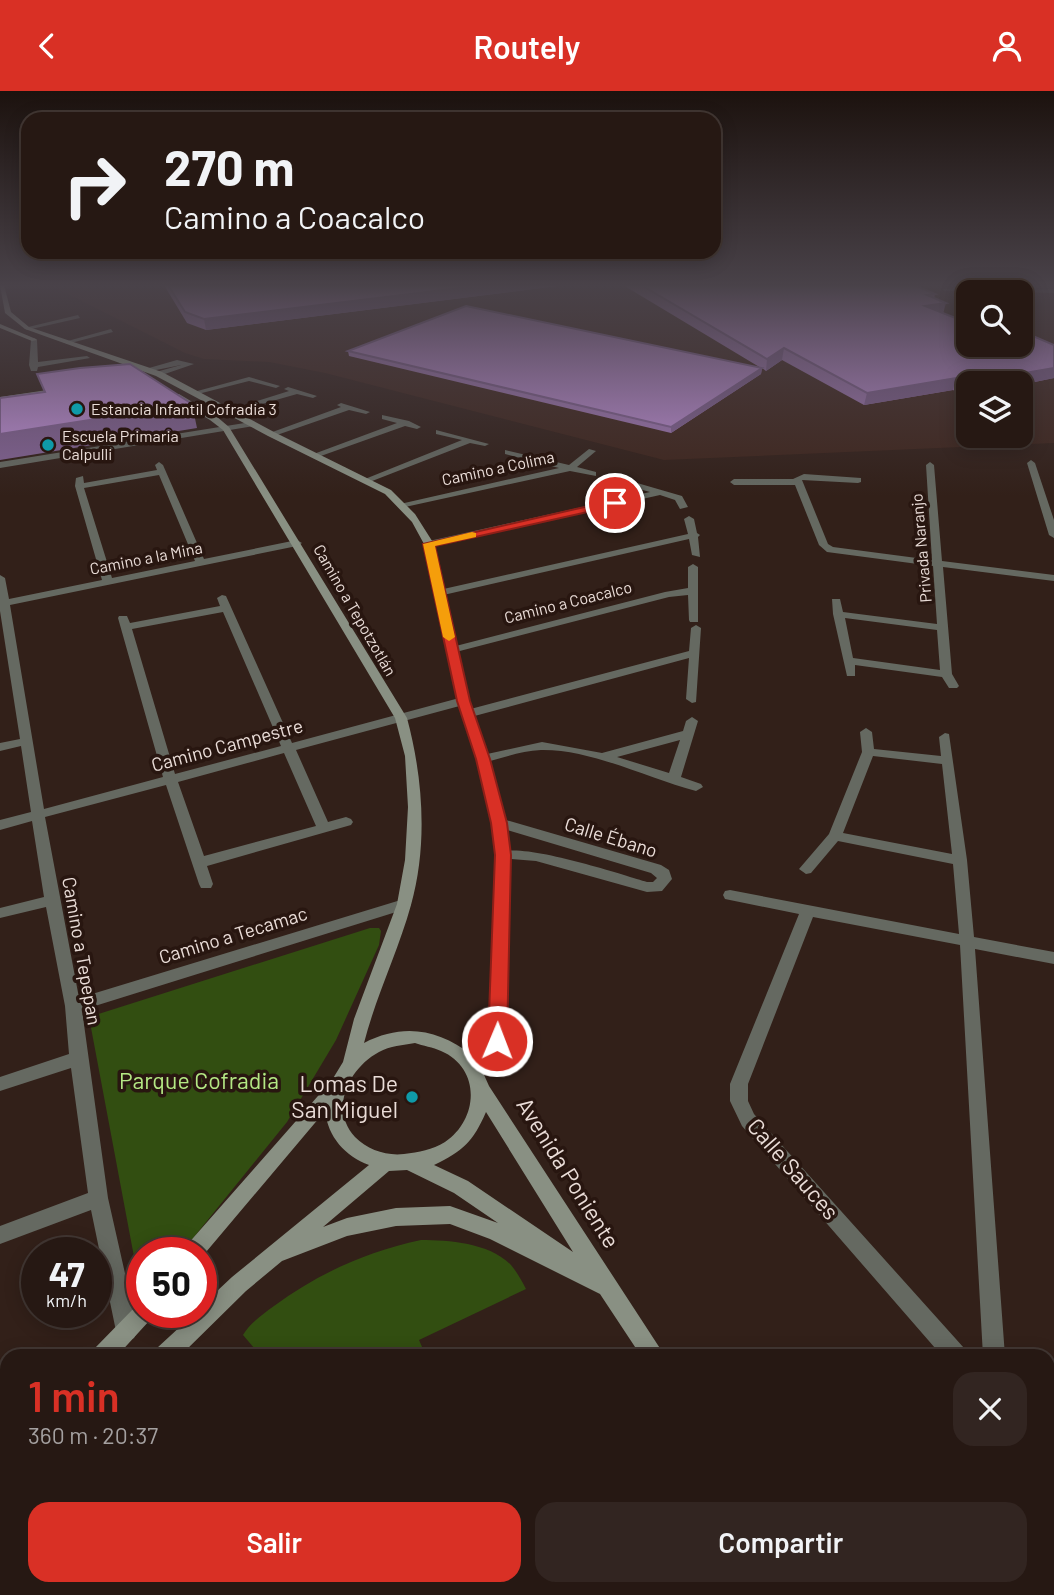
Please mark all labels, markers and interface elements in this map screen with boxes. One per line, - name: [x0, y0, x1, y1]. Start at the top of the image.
- icon: back: [28, 27, 66, 65]
- text: Routely: [474, 27, 580, 65]
- icon: person: [988, 27, 1026, 65]
- text: 270 m: [164, 137, 294, 196]
- icon: right: [49, 140, 140, 231]
- text: Camino a Coacalco: [164, 197, 425, 235]
- map controls: [956, 280, 1033, 448]
- button: search: [956, 280, 1033, 357]
- button: layers: [956, 371, 1033, 448]
- place label: Estancia Infantil Cofradia 3: [91, 399, 277, 418]
- marker: Estancia Infantil Cofradia 3: [69, 401, 85, 417]
- place label: Escuela Primaria Calpulli: [62, 426, 179, 463]
- marker: Escuela Primaria Calpulli: [40, 437, 56, 453]
- street label: Camino a Colima: [440, 446, 556, 489]
- pin: [585, 473, 645, 533]
- icon: arrive: [596, 484, 634, 522]
- street label: Privada Naranjo: [906, 493, 935, 603]
- street label: Camino a la Mina: [88, 537, 204, 578]
- street label: Camino a Tepotzotlán: [310, 541, 401, 679]
- street label: Camino a Coacalco: [502, 576, 634, 627]
- street label: Camino Campestre: [149, 713, 305, 776]
- street label: Calle Ébano: [562, 812, 660, 862]
- street label: Camino a Tepepan: [58, 875, 107, 1027]
- street label: Camino a Tecamac: [156, 901, 310, 968]
- position arrow: [460, 1004, 534, 1078]
- park label: Parque Cofradia: [119, 1066, 279, 1094]
- place label: Lomas De San Miguel: [291, 1069, 398, 1123]
- marker: Lomas De San Miguel: [404, 1089, 420, 1105]
- street label: Avenida Poniente: [511, 1092, 626, 1253]
- street label: Calle Sauces: [742, 1112, 845, 1225]
- speed limit sign: 50: [126, 1237, 217, 1328]
- text: 47: [48, 1252, 85, 1294]
- text: km/h: [46, 1289, 87, 1311]
- text: 1 min: [28, 1370, 120, 1420]
- button: close: [953, 1372, 1027, 1446]
- text: 360 m · 20:37: [28, 1421, 158, 1449]
- button: Salir: [28, 1502, 521, 1582]
- button: Compartir: [535, 1502, 1027, 1582]

